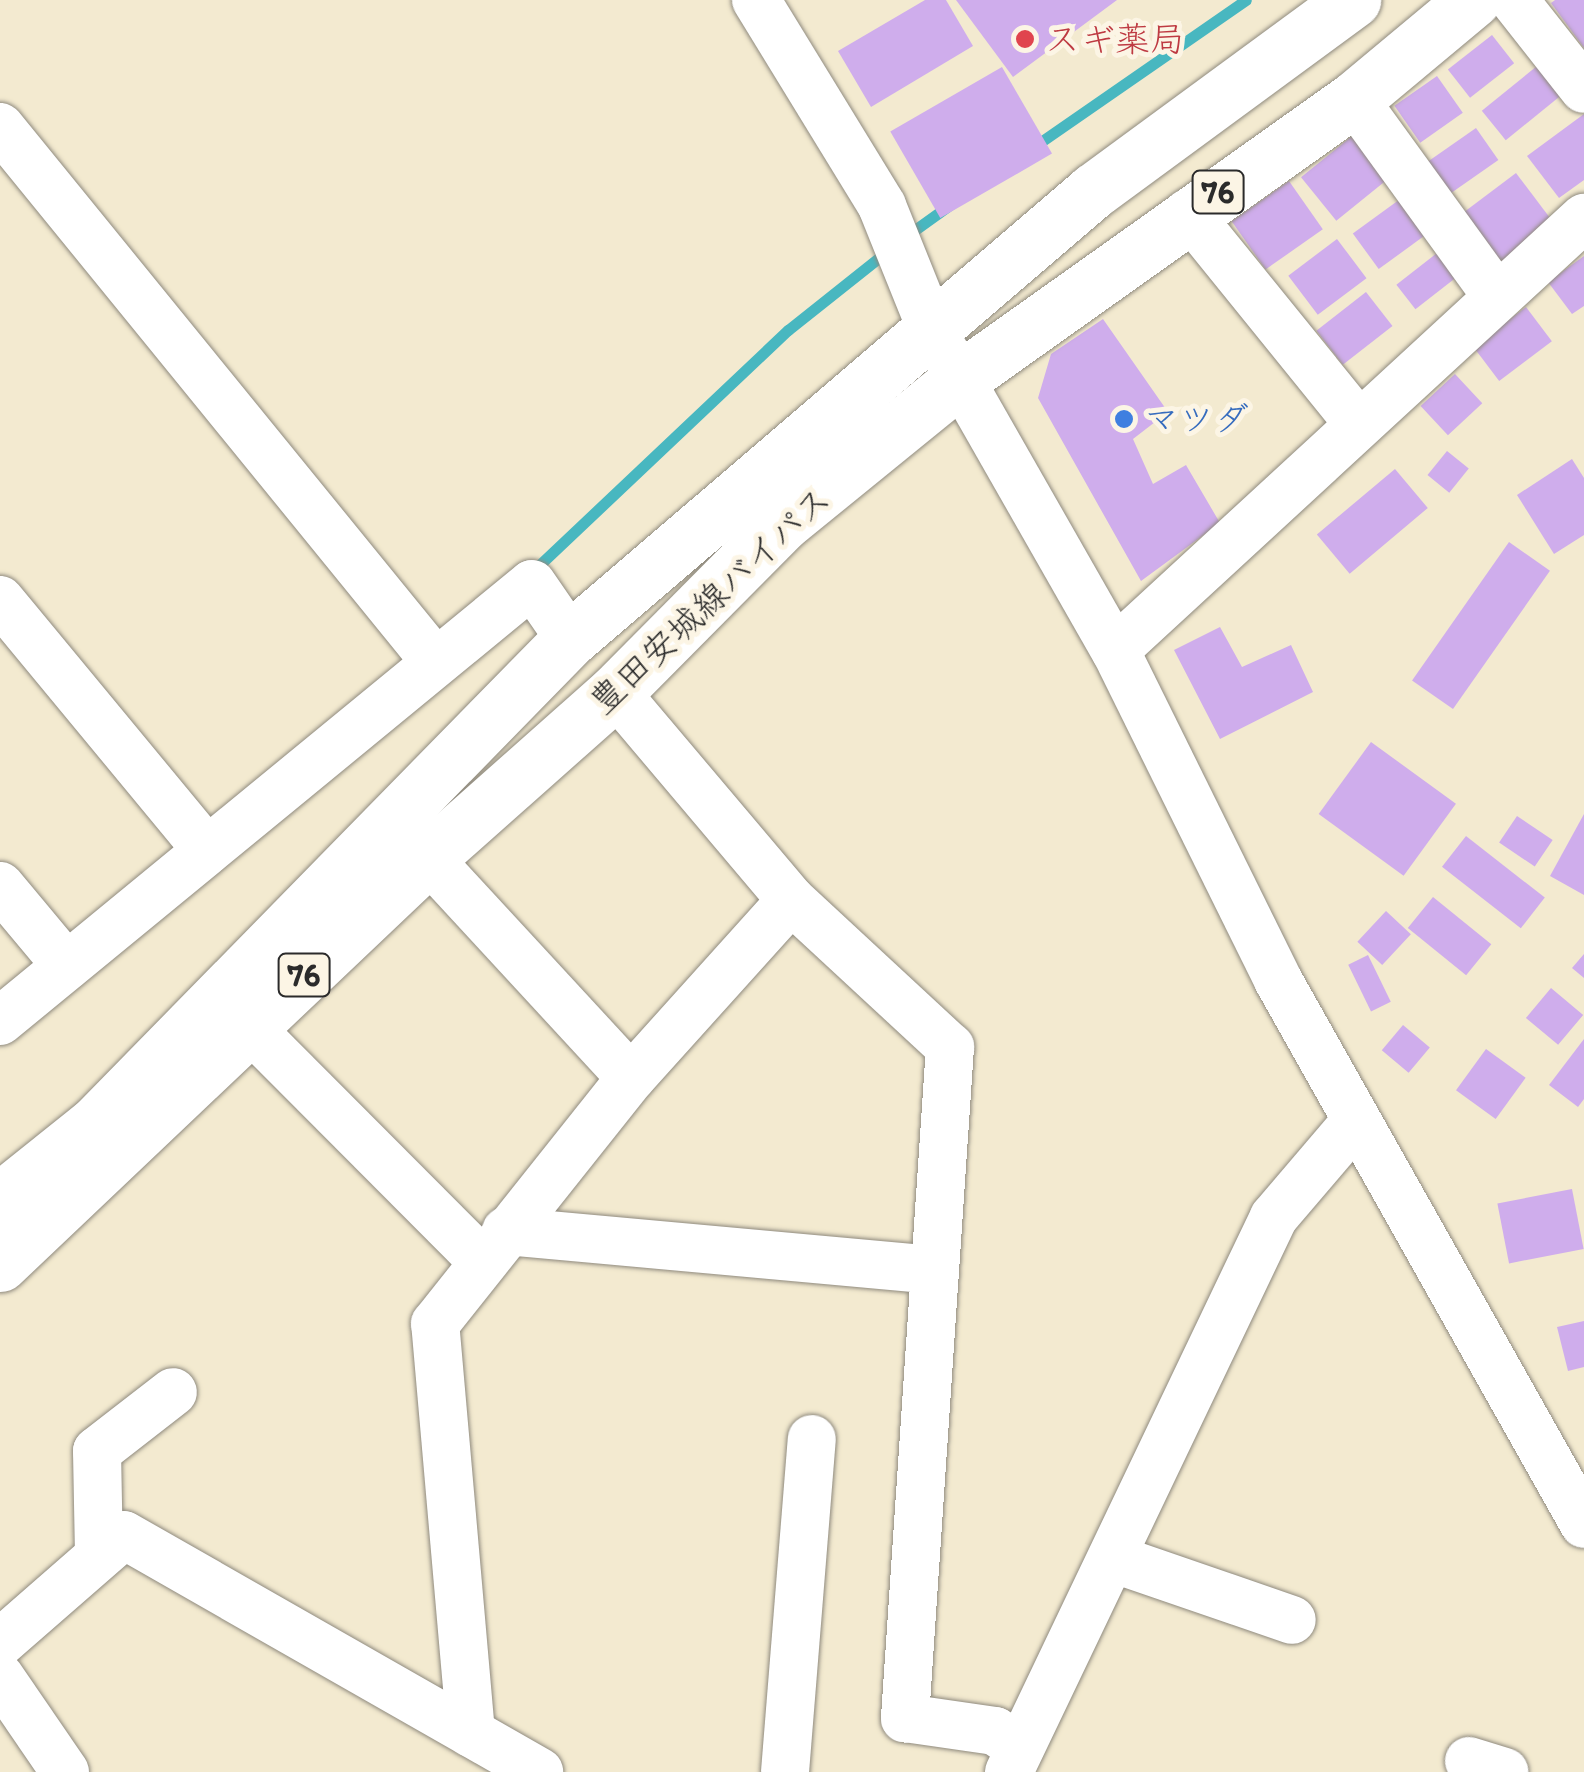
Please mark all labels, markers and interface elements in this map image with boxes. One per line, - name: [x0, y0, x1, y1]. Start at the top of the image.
- place label: スギ薬局: [1045, 18, 1185, 60]
- marker: スギ薬局: [1014, 28, 1036, 50]
- road number: 76: [1190, 165, 1246, 219]
- place label: マツダ: [1144, 398, 1249, 440]
- marker: マツダ: [1113, 408, 1135, 430]
- street label: 豊田安城線バイパス: [580, 477, 840, 723]
- road number: 76: [276, 948, 332, 1002]

